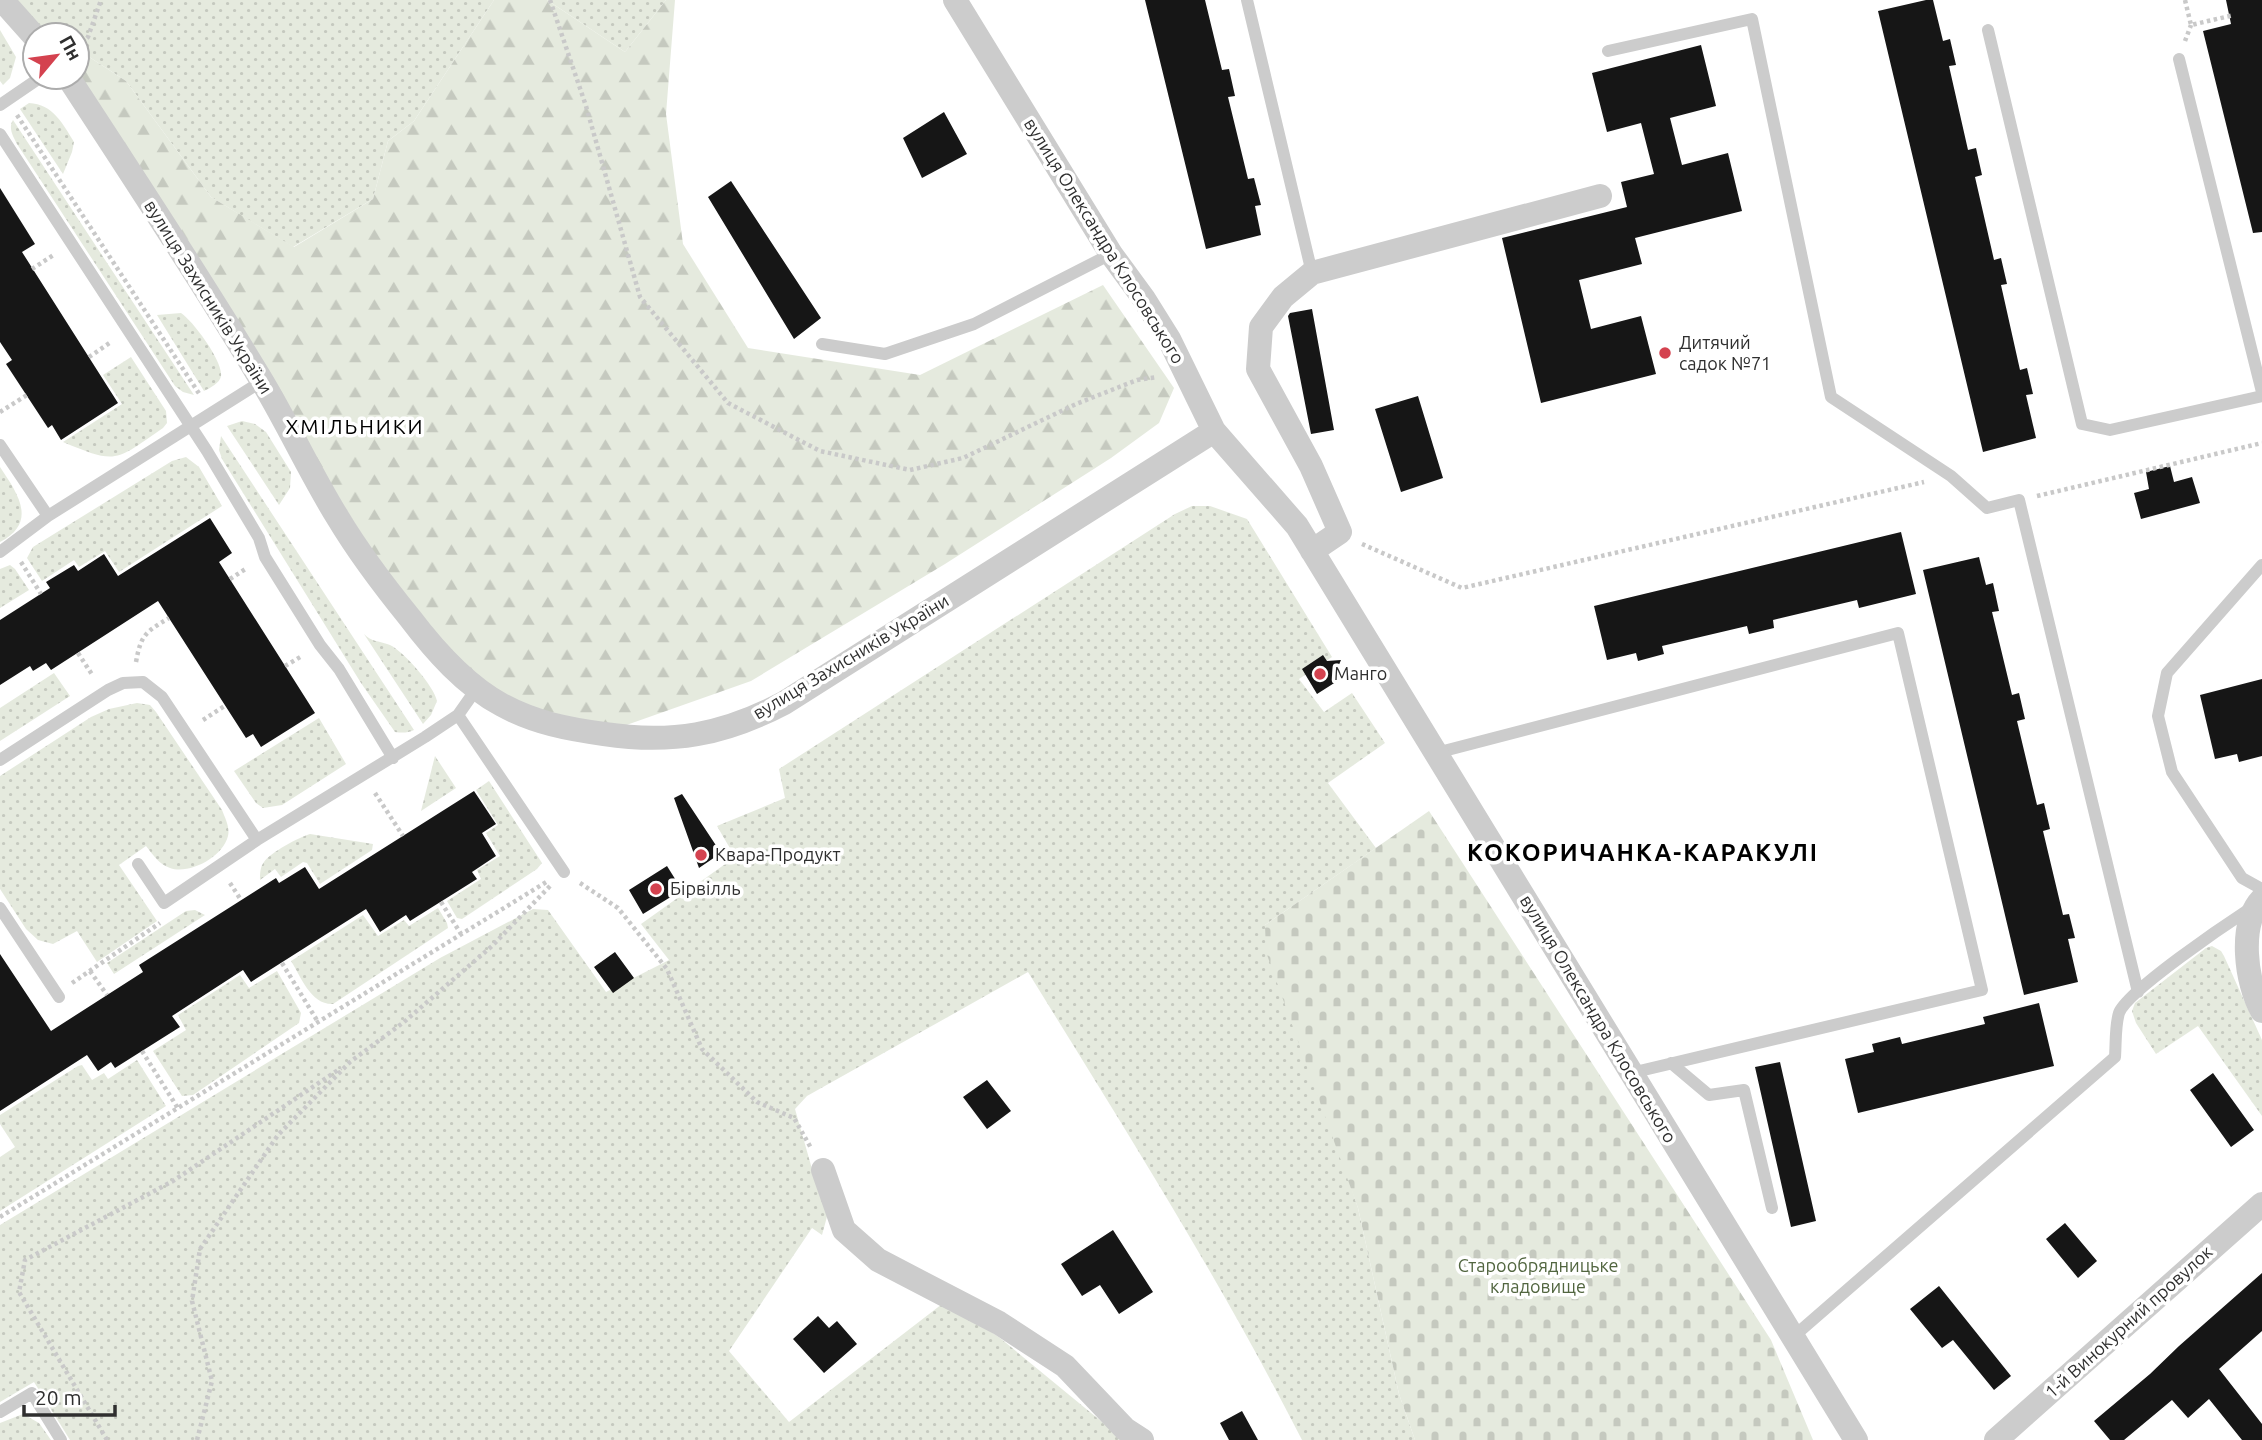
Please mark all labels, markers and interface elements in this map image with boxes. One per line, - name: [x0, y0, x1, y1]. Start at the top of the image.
- north arrow: [21, 21, 91, 91]
- text: Пн: [55, 32, 87, 64]
- street label: вулиця Олександра Клосовського: [1021, 114, 1189, 367]
- street label: вулиця Захисників України: [141, 196, 277, 397]
- place label: Дитячий садок №71: [1679, 332, 1771, 373]
- marker: Дитячий садок №71: [1657, 345, 1673, 361]
- district label: ХМІЛЬНИКИ: [285, 414, 425, 438]
- street label: вулиця Захисників України: [749, 590, 952, 723]
- place label: Манго: [1334, 663, 1387, 683]
- marker: Манго: [1312, 666, 1328, 682]
- district label: КОКОРИЧАНКА-КАРАКУЛІ: [1467, 839, 1819, 866]
- place label: Квара-Продукт: [715, 844, 841, 864]
- marker: Квара-Продукт: [693, 847, 709, 863]
- place label: Бірвілль: [670, 878, 741, 898]
- marker: Бірвілль: [648, 881, 664, 897]
- street label: вулиця Олександра Клосовського: [1517, 891, 1681, 1146]
- street label: 1-й Винокурний провулок: [2041, 1241, 2216, 1402]
- park label: Старообрядницьке кладовище: [1458, 1255, 1618, 1296]
- scale bar: [24, 1374, 116, 1418]
- text: 20 m: [35, 1385, 82, 1409]

